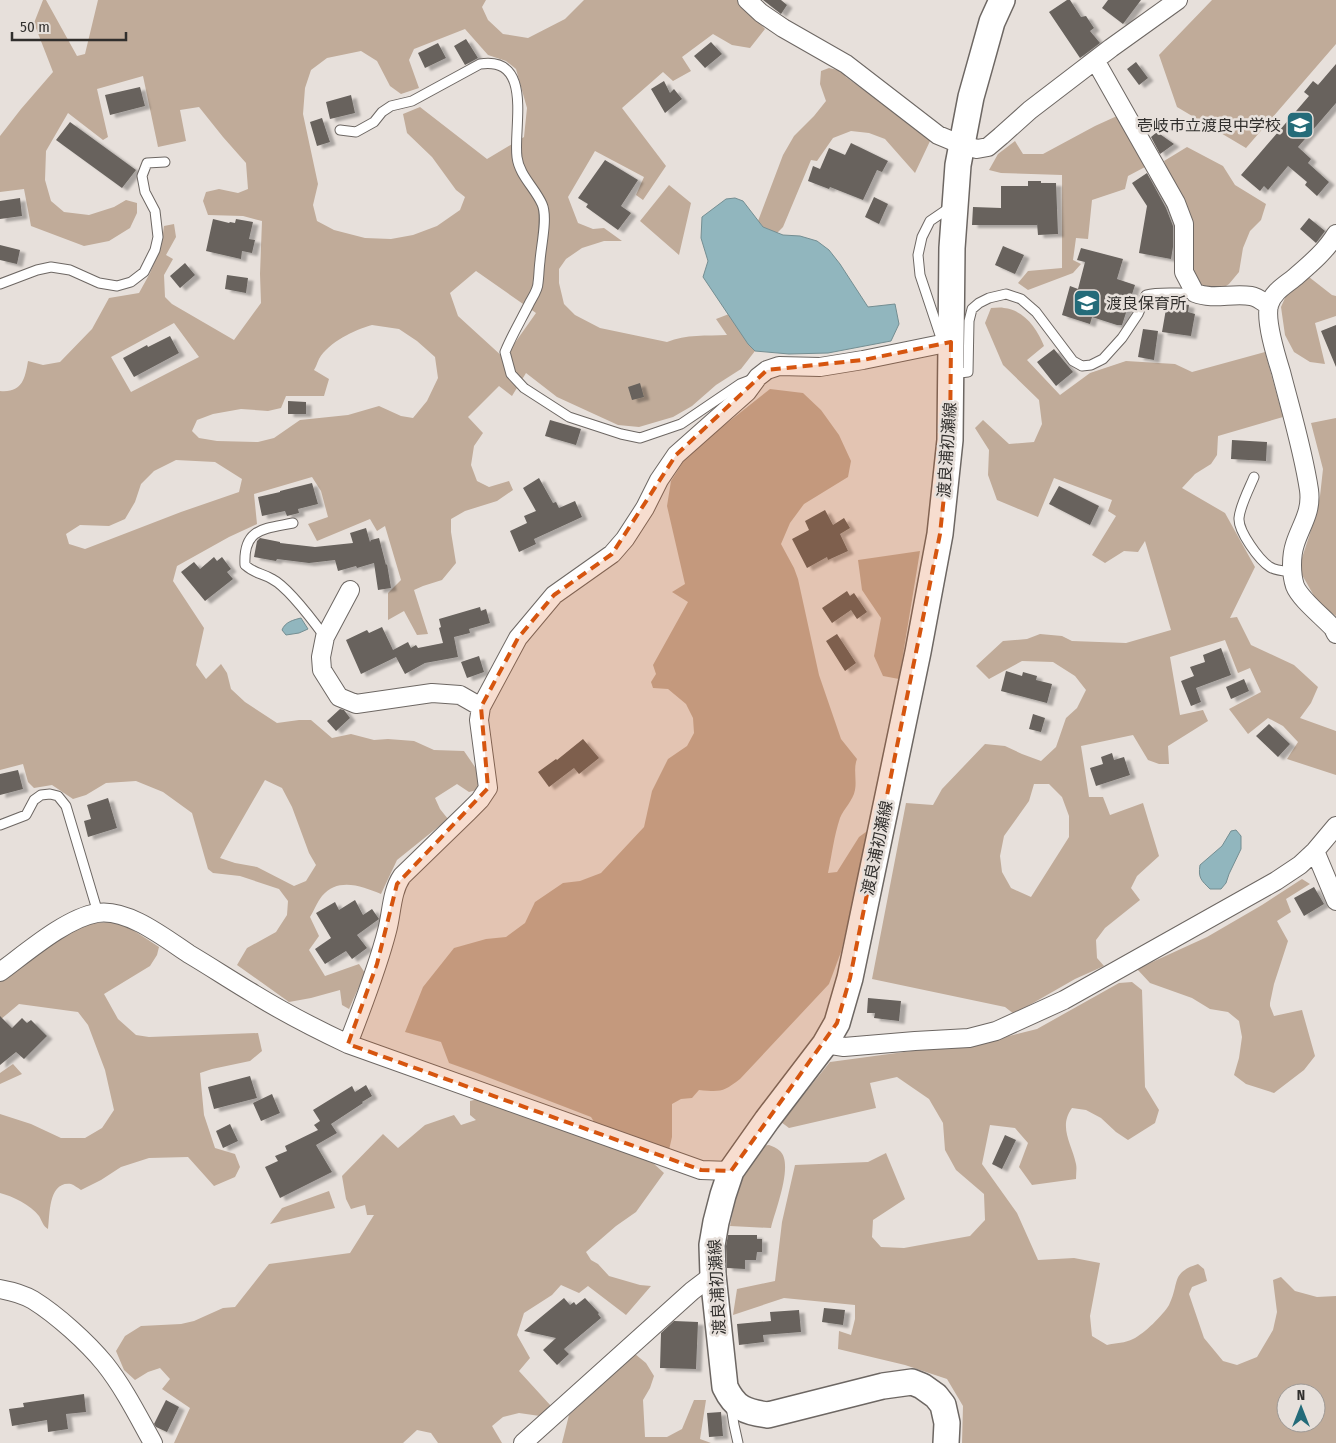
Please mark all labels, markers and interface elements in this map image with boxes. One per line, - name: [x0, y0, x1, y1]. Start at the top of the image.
- scale bar: [12, 10, 126, 42]
- text: 50 m: [20, 18, 50, 36]
- school or university icon: 壱岐市立渡良中学校: [1285, 110, 1315, 140]
- place label: 壱岐市立渡良中学校: [1137, 116, 1281, 135]
- school or university icon: 渡良保育所: [1072, 288, 1102, 318]
- place label: 渡良保育所: [1106, 294, 1186, 313]
- street label: 渡良浦初瀬線: [934, 401, 960, 499]
- street label: 渡良浦初瀬線: [858, 799, 896, 897]
- street label: 渡良浦初瀬線: [705, 1239, 729, 1335]
- north arrow: [1276, 1383, 1326, 1433]
- text: N: [1297, 1387, 1305, 1404]

